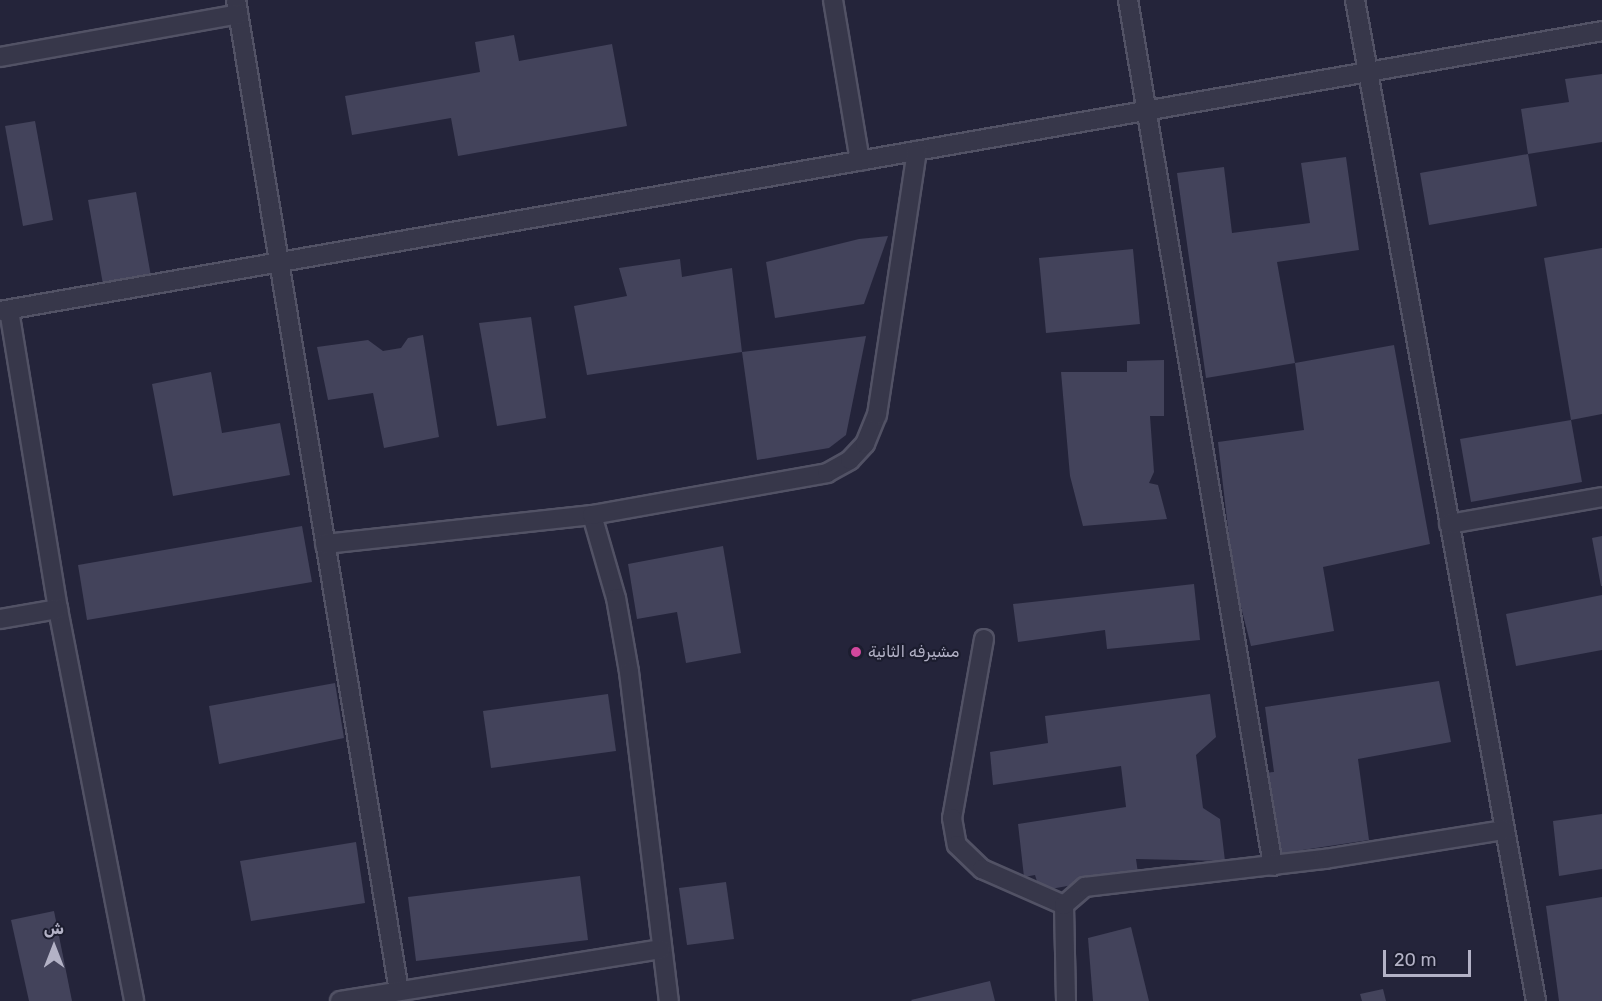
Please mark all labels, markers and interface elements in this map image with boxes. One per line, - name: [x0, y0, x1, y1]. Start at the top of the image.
- place label: مشيرفه الثانية: [868, 642, 959, 662]
- marker: مشيرفه الثانية: [849, 645, 863, 659]
- north arrow: [24, 917, 84, 977]
- text: ش: [44, 919, 64, 938]
- scale bar: [1386, 938, 1474, 976]
- text: 20 m: [1394, 949, 1436, 971]

